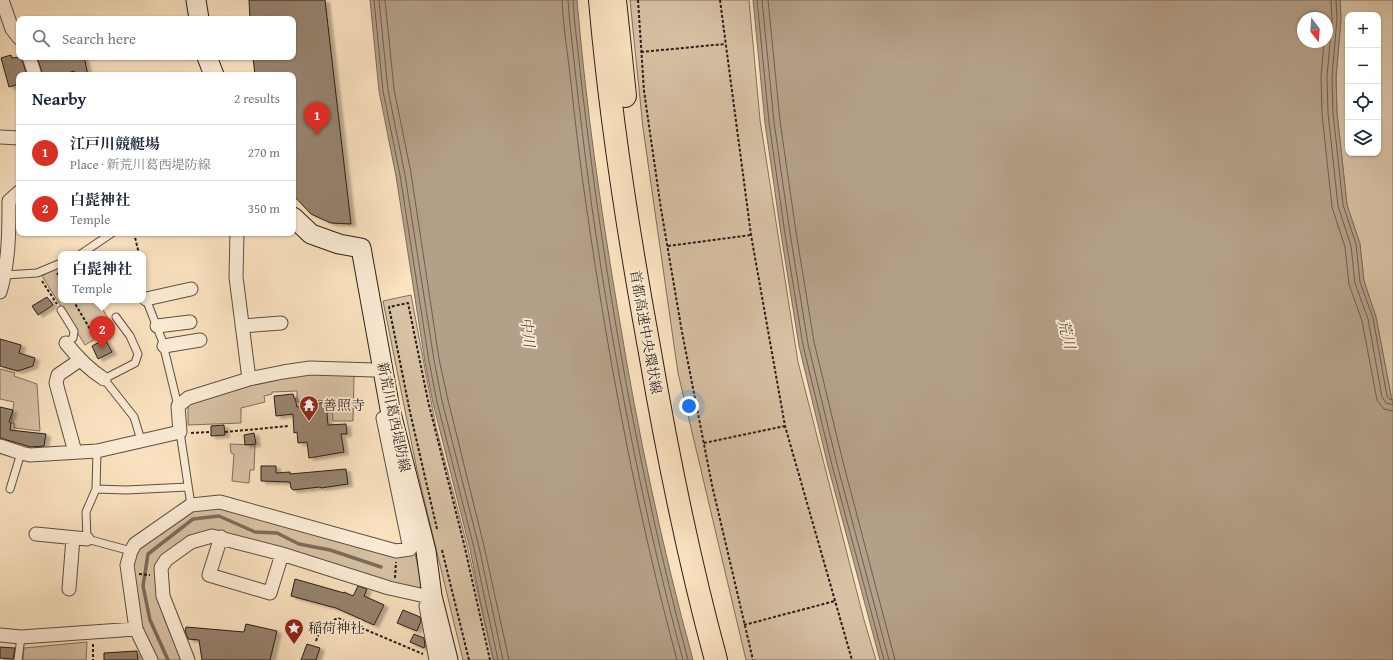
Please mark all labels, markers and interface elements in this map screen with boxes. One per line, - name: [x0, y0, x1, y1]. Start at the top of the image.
- north arrow: [1297, 12, 1333, 48]
- map controls: [1345, 12, 1381, 156]
- button: +: [1345, 12, 1381, 48]
- search box: [16, 16, 296, 60]
- icon: search: [30, 27, 52, 49]
- text: Search here: [62, 28, 136, 49]
- button: −: [1345, 48, 1381, 84]
- button: locate: [1345, 84, 1381, 120]
- text: Nearby: [32, 86, 86, 111]
- text: 2 results: [234, 89, 280, 108]
- pin: 1: [304, 102, 330, 135]
- button: layers: [1345, 120, 1381, 156]
- text: 江戸川競艇場: [70, 133, 160, 154]
- text: 1: [42, 143, 48, 162]
- text: 270 m: [248, 143, 280, 162]
- text: Place · 新荒川葛西堤防線: [70, 155, 211, 174]
- text: 白髭神社: [70, 189, 130, 210]
- text: 2: [42, 199, 48, 218]
- text: 350 m: [248, 199, 280, 218]
- text: Temple: [70, 210, 110, 229]
- popup: [58, 251, 146, 303]
- text: 白髭神社: [72, 258, 132, 279]
- street label: 首都高速中央環状線: [625, 268, 667, 396]
- text: Temple: [72, 279, 112, 298]
- pin: 2: [89, 316, 115, 349]
- water label: 中川: [516, 316, 540, 350]
- water label: 荒川: [1053, 317, 1081, 353]
- street label: 新荒川葛西堤防線: [373, 360, 415, 474]
- temple icon: 善照寺: [298, 394, 320, 422]
- place label: 善照寺: [323, 395, 365, 415]
- your location: [679, 396, 699, 416]
- place icon: 稲荷神社: [283, 617, 305, 645]
- place label: 稲荷神社: [308, 618, 364, 638]

